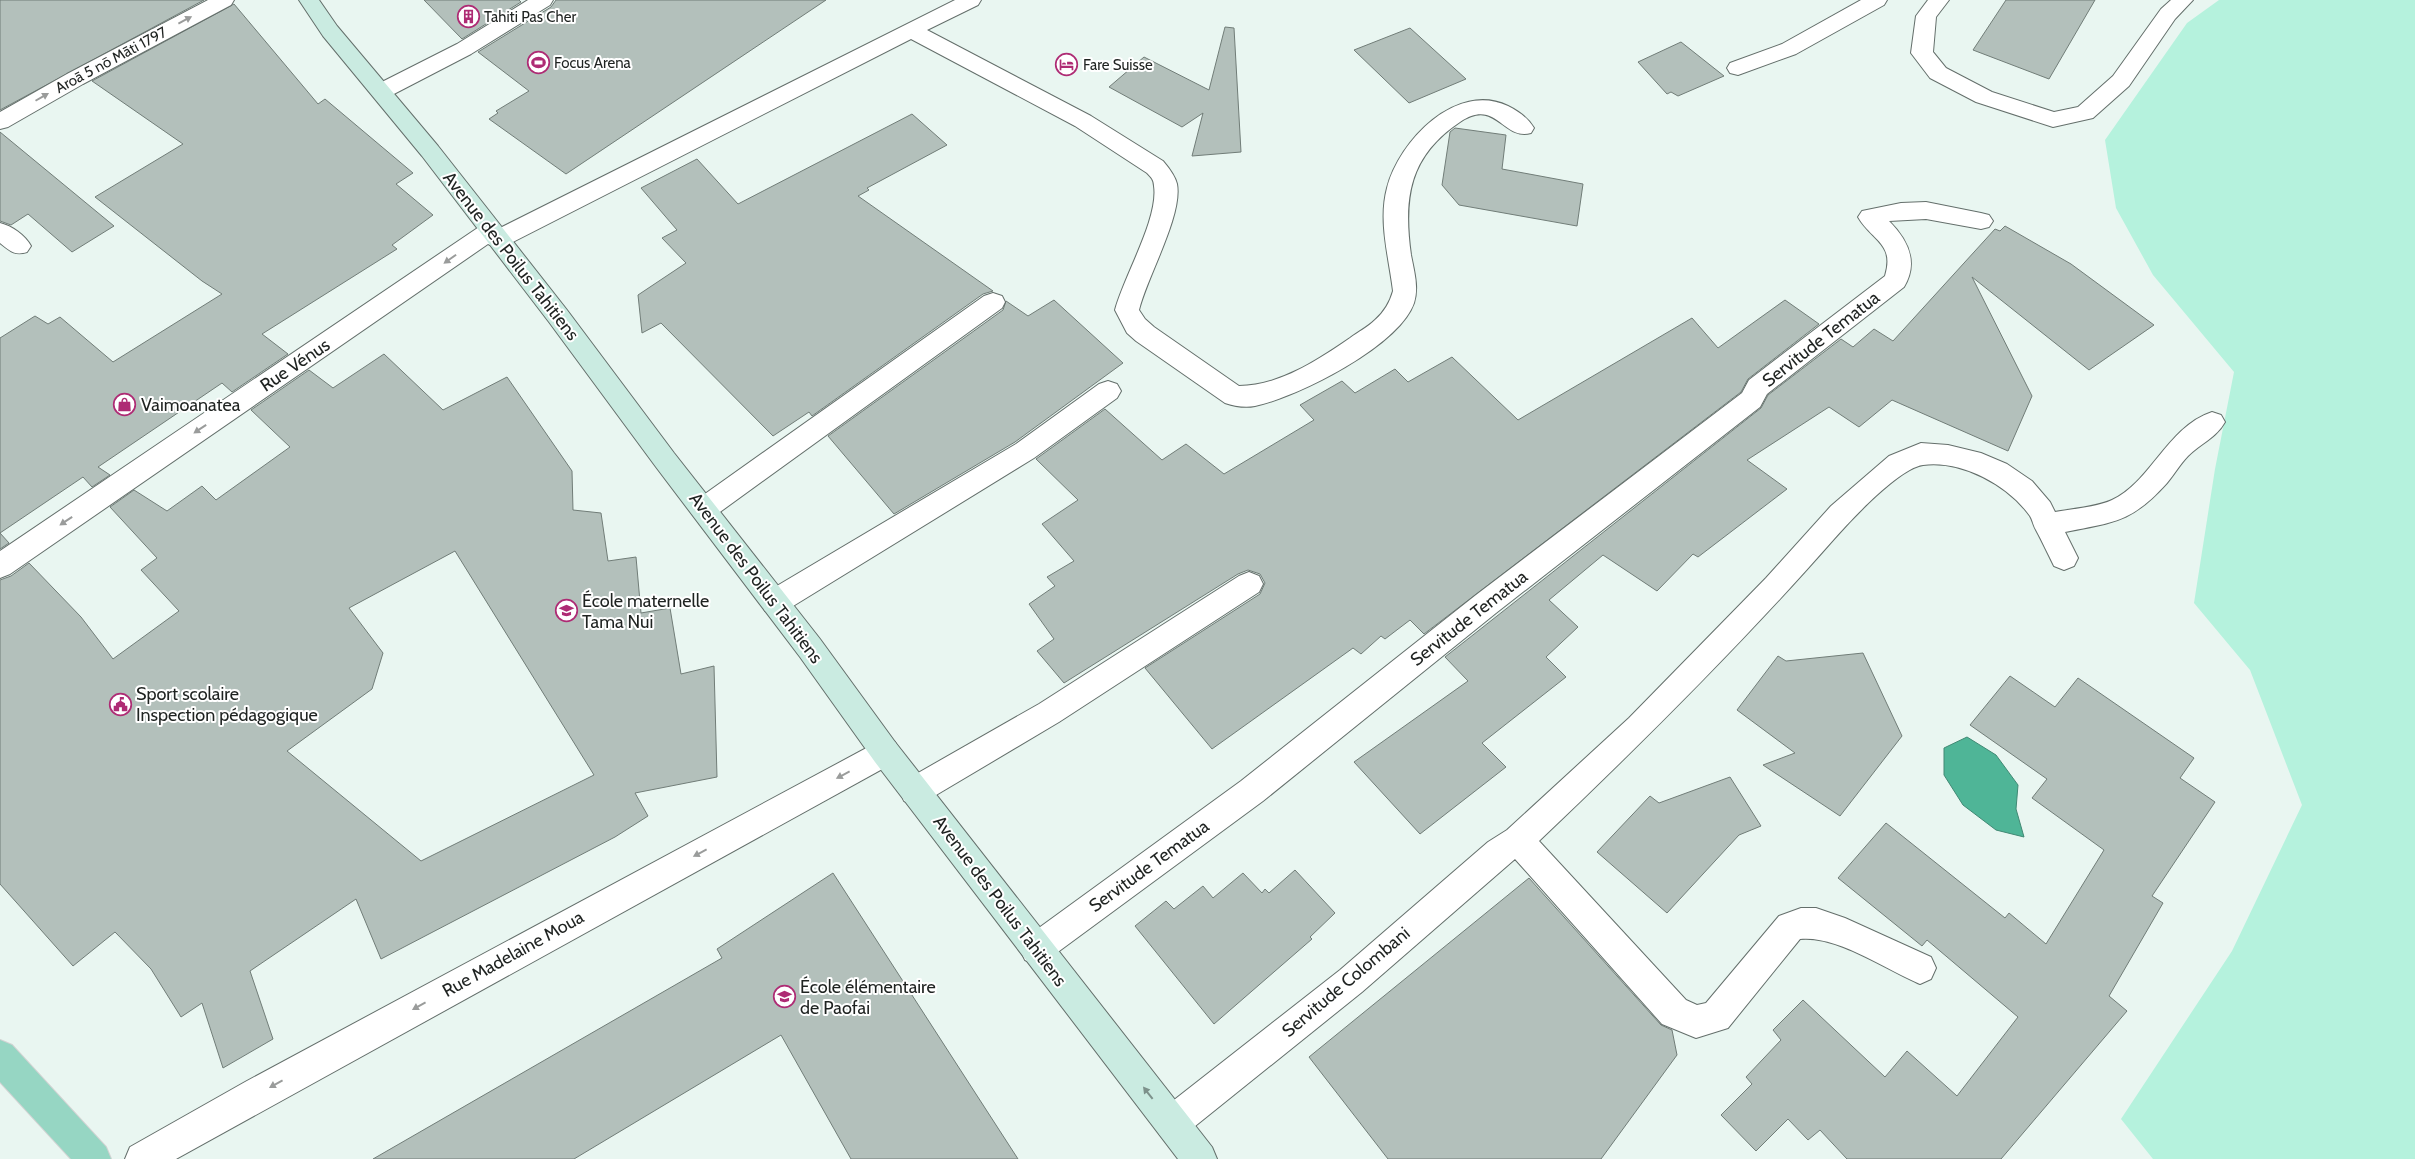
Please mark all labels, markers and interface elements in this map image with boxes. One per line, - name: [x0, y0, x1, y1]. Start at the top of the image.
- building icon: Tahiti Pas Cher: [456, 5, 480, 29]
- place label: Tahiti Pas Cher: [484, 8, 576, 26]
- one-way arrow: [179, 16, 192, 25]
- street label: Aroā 5 nō Māti 1797: [52, 23, 170, 97]
- sports icon: Focus Arena: [526, 51, 550, 75]
- hotel icon: Fare Suisse: [1055, 53, 1079, 77]
- place label: Focus Arena: [554, 54, 632, 72]
- place label: Fare Suisse: [1083, 56, 1153, 74]
- one-way arrow: [36, 93, 49, 102]
- street label: Avenue des Poilus Tahitiens: [438, 167, 584, 345]
- one-way arrow: [444, 254, 457, 264]
- street label: Servitude Tematua: [1758, 286, 1884, 392]
- street label: Rue Vénus: [256, 334, 334, 396]
- shop icon: Vaimoanatea: [113, 393, 137, 417]
- place label: Vaimoanatea: [141, 394, 241, 416]
- one-way arrow: [194, 424, 207, 434]
- street label: Avenue des Poilus Tahitiens: [685, 488, 827, 668]
- one-way arrow: [59, 516, 73, 526]
- street label: Servitude Tematua: [1406, 565, 1532, 671]
- place label: École maternelle Tama Nui: [582, 590, 709, 633]
- school or university icon: École maternelle Tama Nui: [554, 599, 578, 623]
- place label: Sport scolaire Inspection pédagogique: [136, 683, 318, 726]
- public building icon: Sport scolaire Inspection pédagogique: [108, 692, 132, 716]
- one-way arrow: [835, 771, 850, 779]
- street label: Avenue des Poilus Tahitiens: [929, 811, 1071, 991]
- street label: Servitude Tematua: [1085, 815, 1213, 917]
- one-way arrow: [692, 849, 707, 857]
- street label: Rue Madelaine Moua: [439, 906, 588, 1002]
- street label: Servitude Colombani: [1278, 922, 1414, 1042]
- place label: École élémentaire de Paofai: [800, 976, 936, 1019]
- school or university icon: École élémentaire de Paofai: [772, 985, 796, 1009]
- one-way arrow: [412, 1001, 425, 1010]
- one-way arrow: [269, 1079, 283, 1088]
- one-way arrow: [1143, 1087, 1154, 1100]

